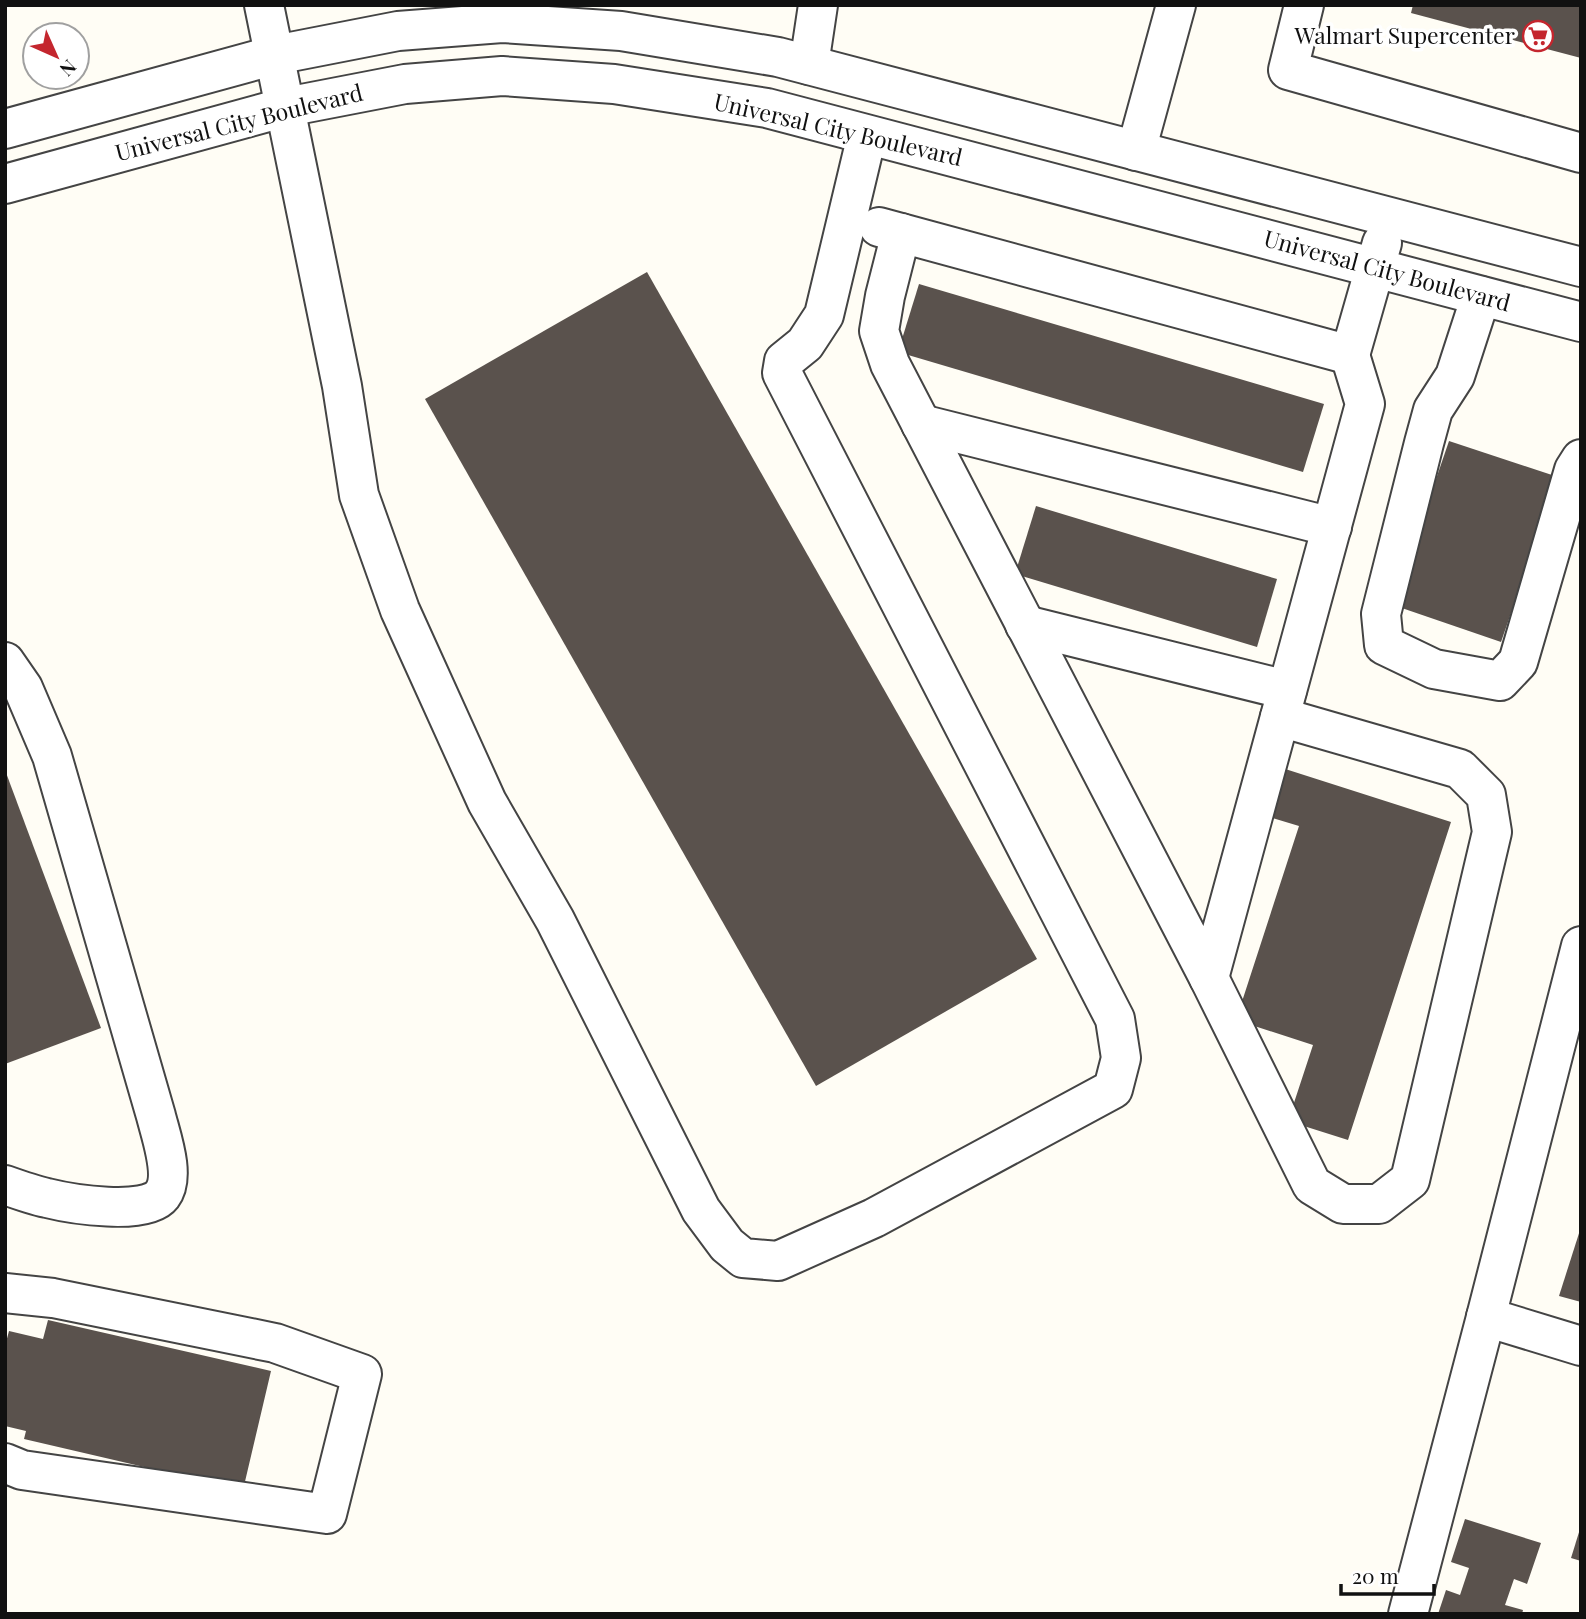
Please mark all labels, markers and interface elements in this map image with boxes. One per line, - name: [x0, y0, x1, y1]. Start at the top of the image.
- place label: Walmart Supercenter: [1294, 19, 1515, 50]
- supermarket icon: Walmart Supercenter: [1521, 19, 1555, 53]
- north arrow: [21, 21, 91, 91]
- text: N: [54, 55, 83, 83]
- street label: Universal City Boulevard: [112, 76, 366, 167]
- street label: Universal City Boulevard: [711, 85, 966, 172]
- street label: Universal City Boulevard: [1261, 222, 1514, 317]
- scale bar: [1341, 1552, 1434, 1596]
- text: 20 m: [1352, 1561, 1399, 1589]

